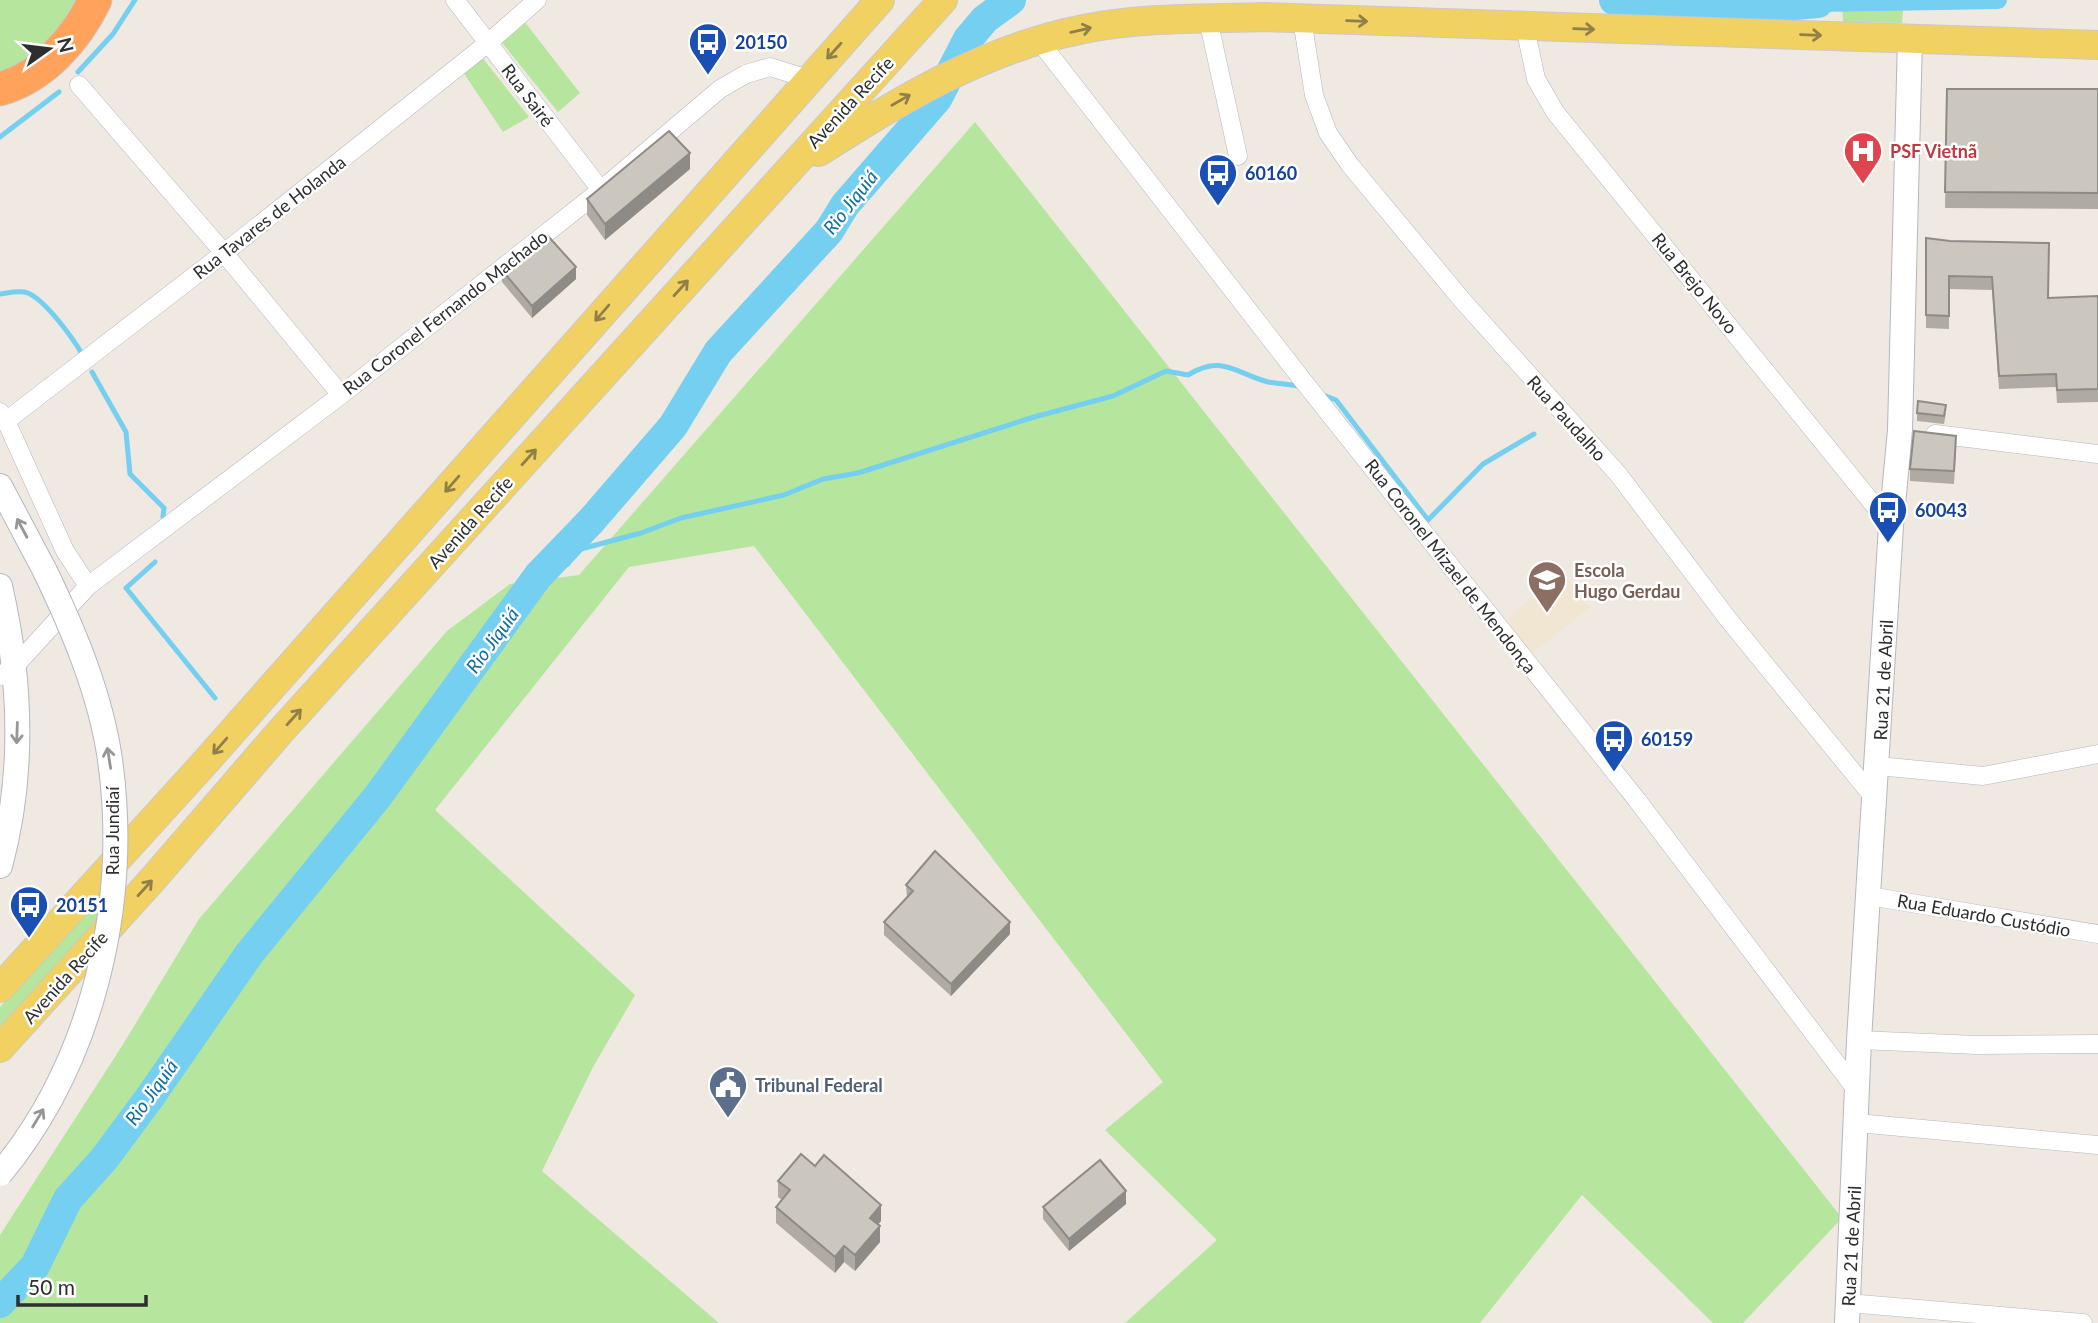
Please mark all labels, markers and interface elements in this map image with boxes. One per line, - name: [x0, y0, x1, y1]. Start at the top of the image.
- north arrow: [14, 14, 84, 84]
- one-way arrow: [1345, 14, 1368, 27]
- bus stop icon: 20150: [687, 21, 729, 76]
- one-way arrow: [1572, 22, 1595, 35]
- one-way arrow: [1069, 23, 1092, 37]
- one-way arrow: [1800, 28, 1823, 42]
- place label: 20150: [735, 31, 787, 53]
- text: N: [53, 35, 79, 55]
- one-way arrow: [826, 42, 842, 60]
- street label: Avenida Recife: [802, 52, 898, 152]
- street label: Rua Sairé: [497, 59, 559, 131]
- one-way arrow: [890, 93, 911, 106]
- hospital icon: PSF Vietnã: [1842, 130, 1884, 185]
- place label: PSF Vietnã: [1890, 140, 1977, 162]
- street label: Rua Tavares de Holanda: [188, 151, 350, 283]
- bus stop icon: 60160: [1197, 152, 1239, 207]
- place label: 60160: [1245, 162, 1297, 184]
- water label: Rio Jiquiá: [818, 165, 882, 239]
- street label: Rua Coronel Fernando Machado: [338, 225, 552, 399]
- street label: Rua Brejo Novo: [1648, 228, 1742, 338]
- one-way arrow: [673, 279, 689, 297]
- one-way arrow: [594, 304, 610, 322]
- street label: Rua Paudalho: [1523, 371, 1611, 465]
- one-way arrow: [520, 449, 537, 466]
- street label: Rua Coronel Mizael de Mendonça: [1361, 455, 1541, 677]
- street label: Avenida Recife: [423, 471, 517, 573]
- one-way arrow: [444, 474, 460, 492]
- bus stop icon: 60043: [1867, 489, 1909, 544]
- place label: 60043: [1915, 499, 1967, 521]
- one-way arrow: [15, 518, 29, 539]
- school or university icon: Escola Hugo Gerdau: [1526, 559, 1568, 614]
- place label: Escola Hugo Gerdau: [1574, 559, 1680, 602]
- water label: Rio Jiquiá: [461, 603, 523, 677]
- street label: Rua 21 de Abril: [1869, 619, 1897, 741]
- one-way arrow: [286, 708, 302, 726]
- bus stop icon: 60159: [1593, 718, 1635, 773]
- one-way arrow: [11, 721, 24, 744]
- place label: 60159: [1641, 728, 1693, 750]
- one-way arrow: [212, 737, 228, 755]
- one-way arrow: [102, 747, 115, 770]
- street label: Rua Jundiaí: [101, 786, 123, 876]
- one-way arrow: [137, 879, 153, 897]
- bus stop icon: 20151: [8, 884, 50, 939]
- street label: Rua Eduardo Custódio: [1896, 889, 2072, 941]
- place label: 20151: [56, 894, 108, 916]
- street label: Avenida Recife: [18, 926, 112, 1028]
- water label: Rio Jiquiá: [120, 1055, 182, 1129]
- public building icon: Tribunal Federal: [707, 1064, 749, 1119]
- place label: Tribunal Federal: [755, 1074, 883, 1096]
- one-way arrow: [32, 1108, 46, 1128]
- street label: Rua 21 de Abril: [1837, 1185, 1865, 1307]
- scale bar: [18, 1264, 145, 1308]
- text: 50 m: [28, 1274, 75, 1299]

